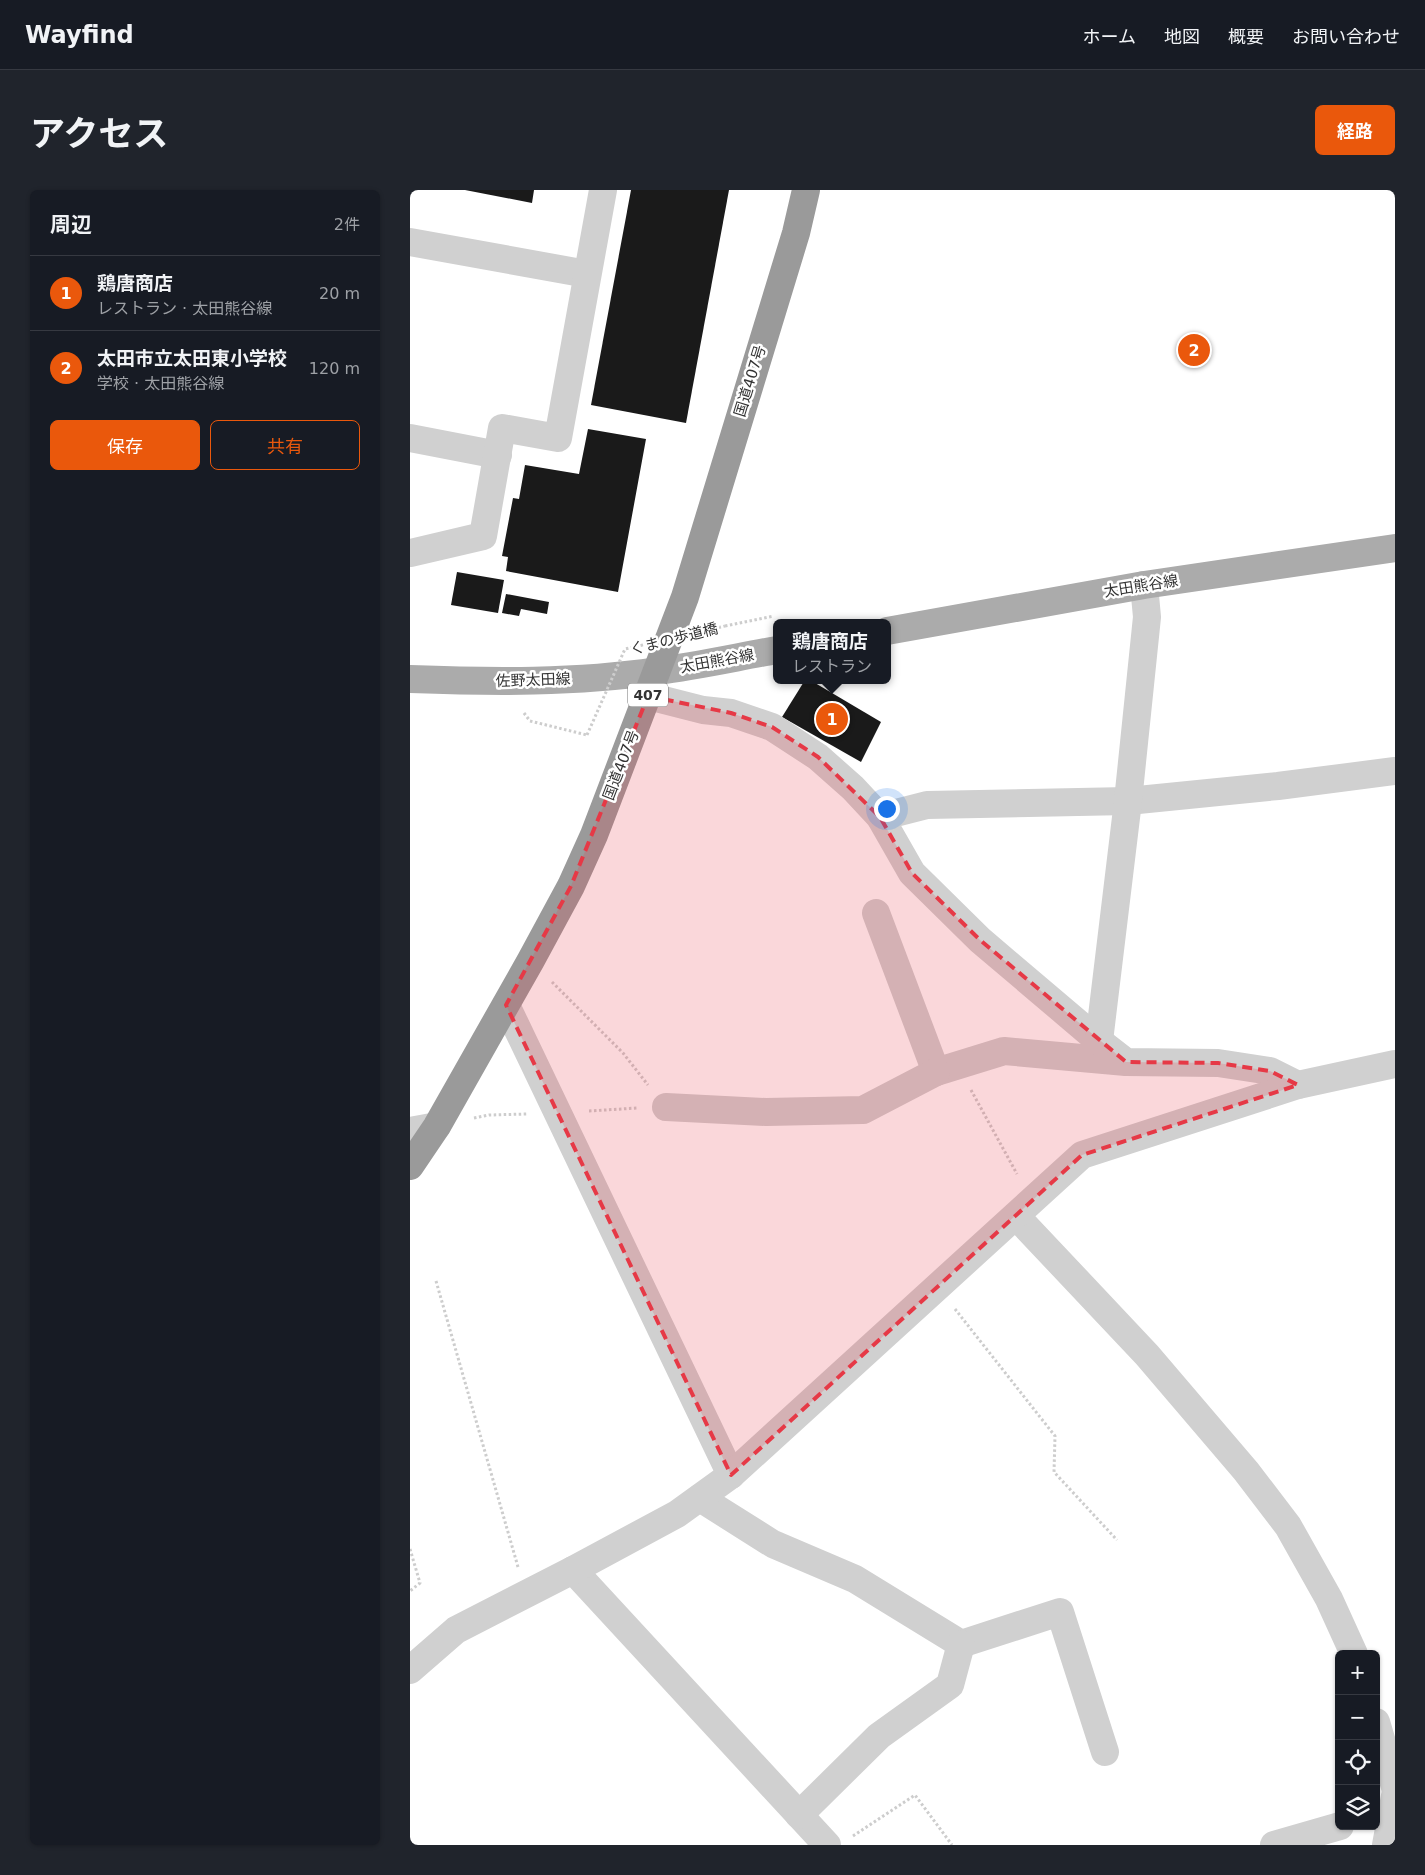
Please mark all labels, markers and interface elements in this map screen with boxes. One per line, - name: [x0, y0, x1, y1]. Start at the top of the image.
- text: Wayfind: [25, 21, 134, 49]
- text: ホーム: [1083, 26, 1136, 47]
- text: 地図: [1164, 26, 1200, 47]
- text: 概要: [1228, 26, 1264, 47]
- text: お問い合わせ: [1292, 26, 1400, 47]
- button: 経路: [1315, 105, 1395, 155]
- text: アクセス: [30, 114, 168, 154]
- text: 周辺: [50, 213, 92, 237]
- text: 2件: [334, 215, 360, 234]
- text: 鶏唐商店: [97, 272, 173, 294]
- text: 1: [60, 284, 72, 303]
- text: 20 m: [319, 284, 360, 303]
- text: レストラン · 太田熊谷線: [97, 299, 272, 318]
- pin: 2: [1178, 331, 1210, 369]
- street label: 国道407号: [731, 343, 769, 419]
- text: 太田市立太田東小学校: [97, 347, 287, 369]
- text: 2: [60, 359, 72, 378]
- text: 120 m: [309, 359, 360, 378]
- text: 学校 · 太田熊谷線: [97, 374, 224, 393]
- button: 保存: [50, 420, 200, 470]
- button: 共有: [210, 420, 360, 470]
- street label: 太田熊谷線: [1103, 571, 1179, 601]
- street label: くまの歩道橋: [628, 619, 720, 659]
- popup: [773, 619, 891, 684]
- text: 鶏唐商店: [792, 630, 868, 652]
- street label: 太田熊谷線: [678, 646, 756, 676]
- text: レストラン: [792, 657, 872, 676]
- street label: 佐野太田線: [495, 670, 571, 690]
- road number: 407: [628, 684, 668, 706]
- pin: 1: [816, 700, 848, 738]
- street label: 国道407号: [599, 727, 643, 803]
- your location: [874, 796, 900, 822]
- map controls: [1335, 1650, 1380, 1830]
- button: +: [1335, 1650, 1380, 1695]
- button: −: [1335, 1695, 1380, 1740]
- button: locate: [1335, 1740, 1380, 1785]
- button: layers: [1335, 1785, 1380, 1830]

